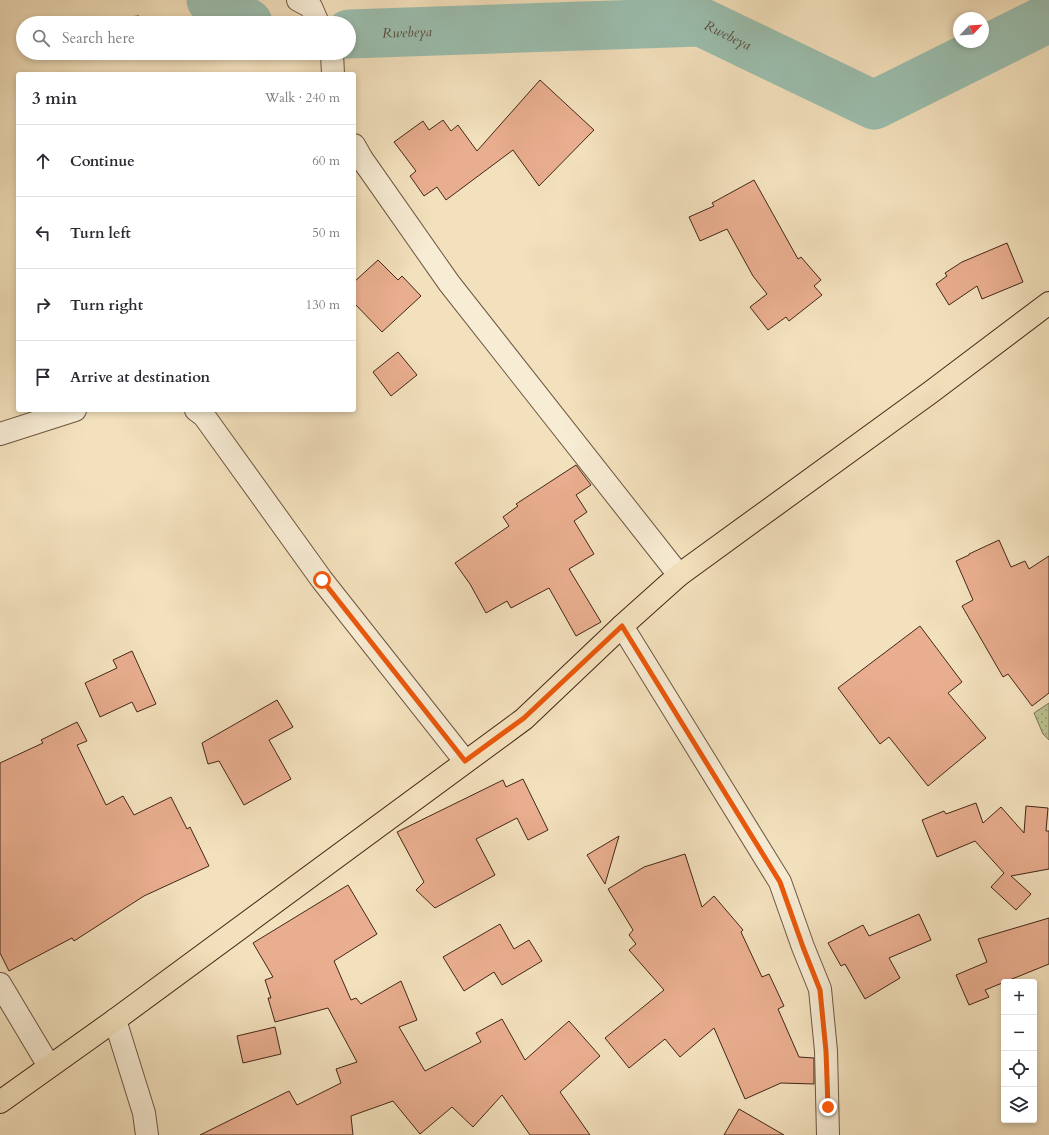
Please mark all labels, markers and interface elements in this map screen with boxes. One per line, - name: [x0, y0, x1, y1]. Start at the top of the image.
- north arrow: [953, 12, 989, 48]
- search box: [16, 16, 356, 60]
- water label: Rwebeya: [701, 16, 755, 54]
- water label: Rwebeya: [382, 22, 432, 42]
- icon: search: [30, 27, 52, 49]
- text: Search here: [62, 28, 135, 48]
- text: 3 min: [32, 87, 77, 110]
- text: Walk · 240 m: [265, 89, 340, 107]
- icon: ahead: [32, 150, 54, 172]
- text: Continue: [70, 151, 135, 171]
- text: 60 m: [312, 152, 340, 170]
- icon: left: [32, 222, 54, 244]
- text: Turn left: [70, 223, 131, 243]
- text: 50 m: [312, 224, 340, 242]
- icon: right: [32, 294, 54, 316]
- text: Turn right: [70, 295, 143, 315]
- text: 130 m: [306, 296, 340, 314]
- icon: arrive: [32, 366, 54, 388]
- text: Arrive at destination: [70, 367, 210, 387]
- route start: [313, 571, 331, 589]
- map controls: [1001, 979, 1037, 1123]
- button: +: [1001, 979, 1037, 1015]
- button: −: [1001, 1015, 1037, 1051]
- button: locate: [1001, 1051, 1037, 1087]
- button: layers: [1001, 1087, 1037, 1123]
- route end: [819, 1098, 837, 1116]

